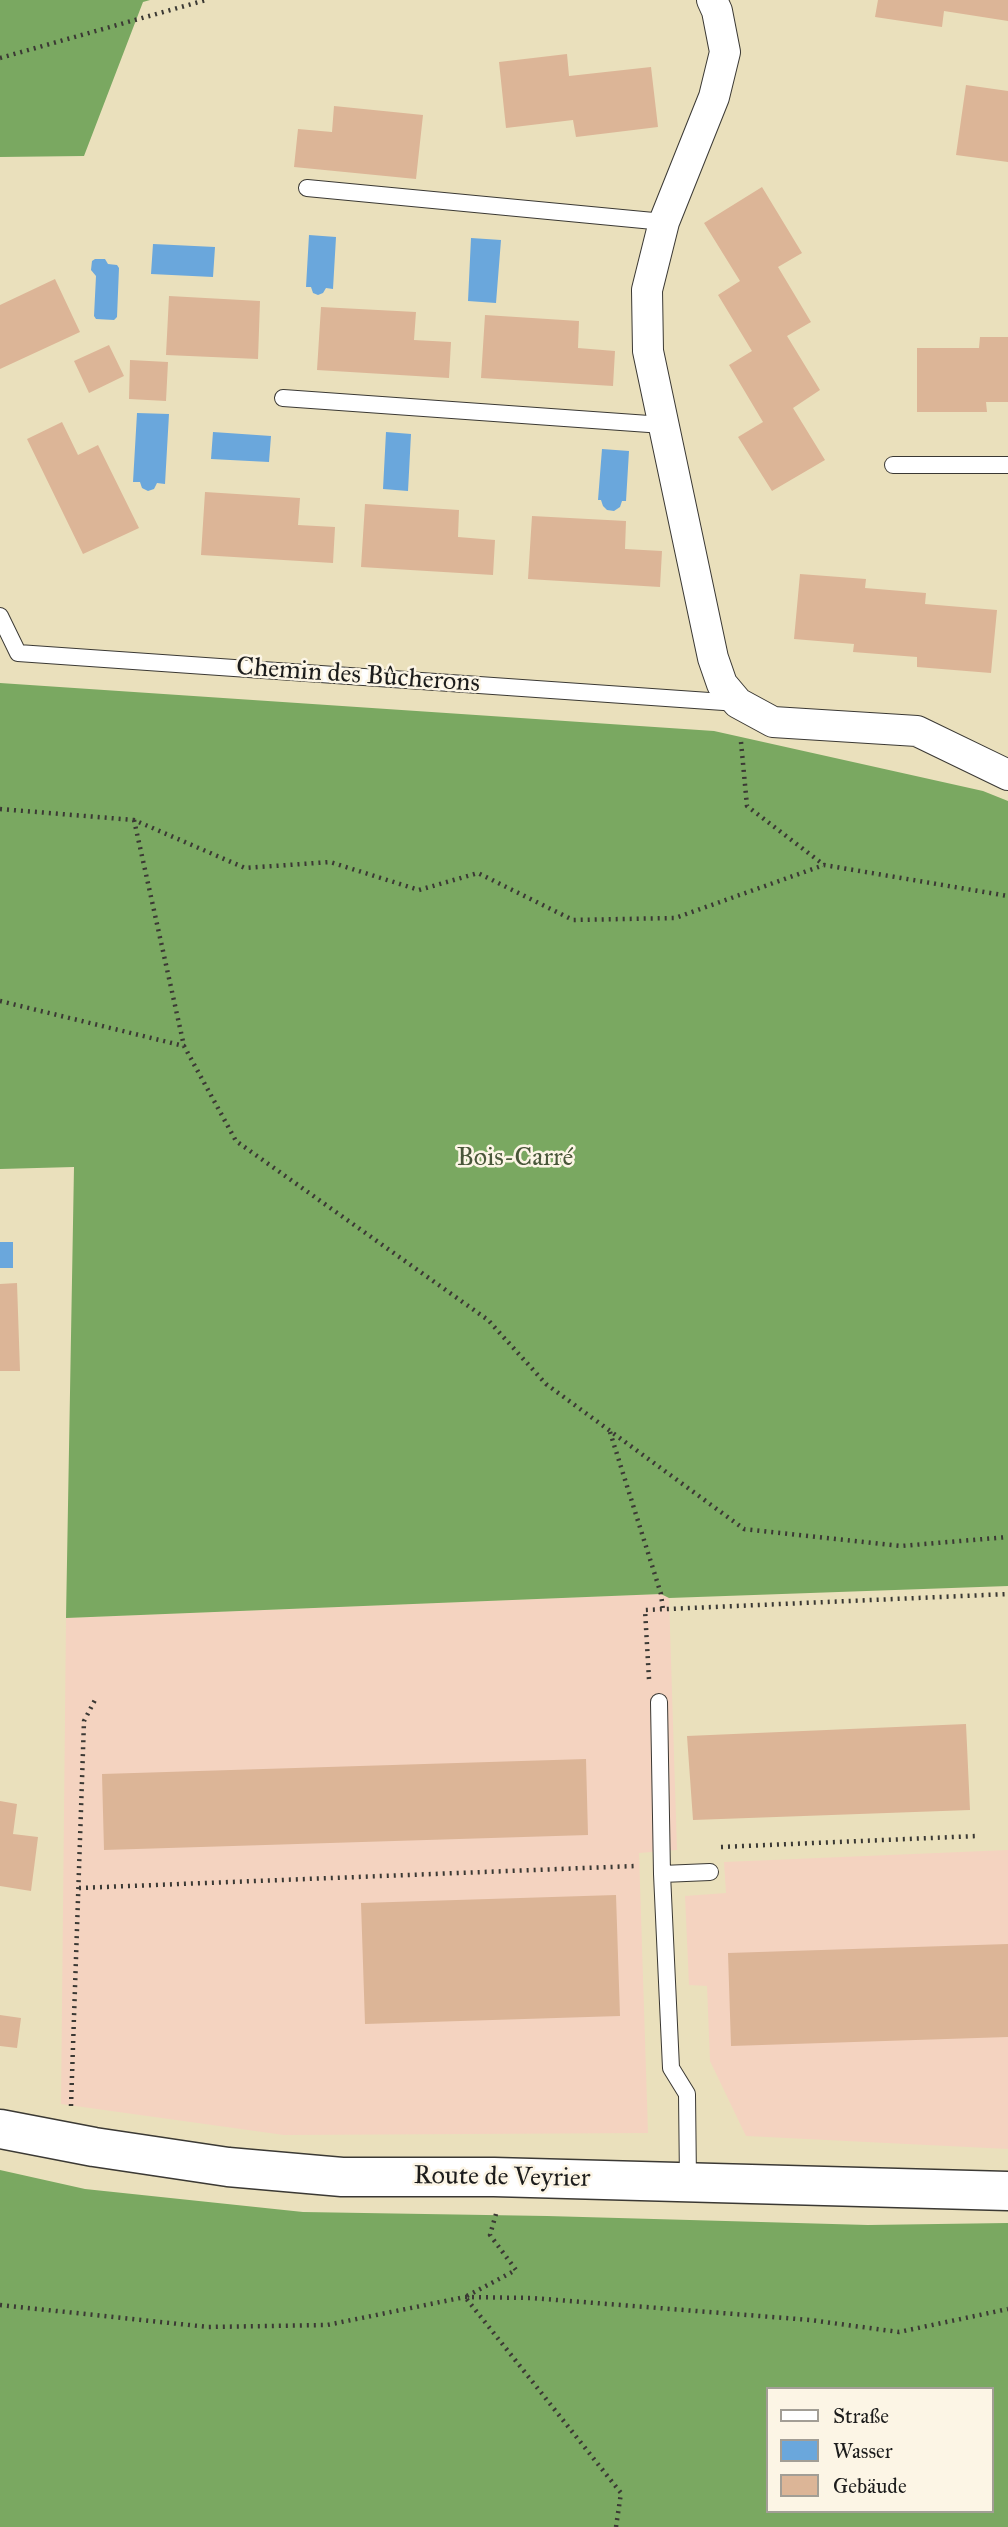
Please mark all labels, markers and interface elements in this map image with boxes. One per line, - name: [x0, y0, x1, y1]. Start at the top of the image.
- street label: Chemin des Bûcherons: [235, 652, 481, 700]
- park label: Bois-Carré: [457, 1143, 573, 1175]
- street label: Route de Veyrier: [413, 2161, 591, 2195]
- legend: [766, 2387, 994, 2513]
- text: Straße: [833, 2403, 889, 2429]
- text: Wasser: [833, 2438, 893, 2464]
- text: Gebäude: [833, 2473, 907, 2499]

